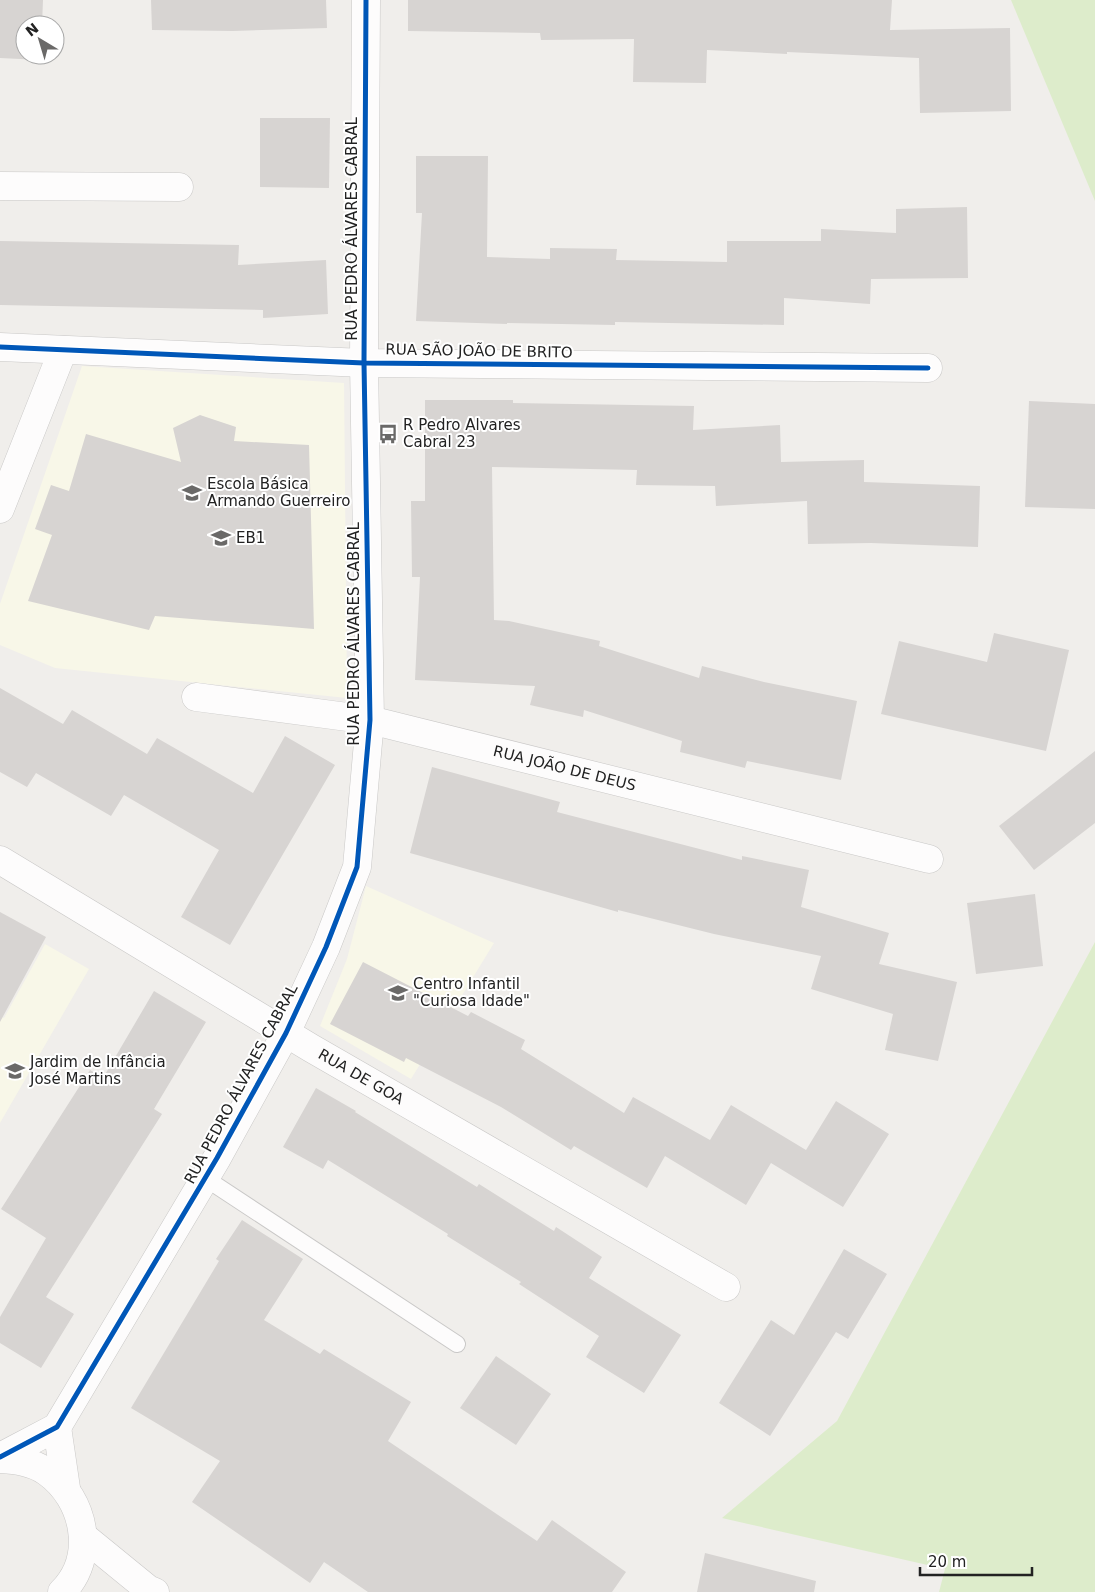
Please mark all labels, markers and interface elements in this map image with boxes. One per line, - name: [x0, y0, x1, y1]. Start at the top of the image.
- north arrow: [15, 15, 65, 65]
- text: N: [22, 20, 42, 40]
- street label: RUA PEDRO ÁLVARES CABRAL: [342, 117, 361, 341]
- street label: RUA SÃO JOÃO DE BRITO: [385, 339, 573, 362]
- place label: R Pedro Alvares Cabral 23: [403, 416, 521, 451]
- bus stop icon: R Pedro Alvares Cabral 23: [377, 423, 399, 445]
- place label: Escola Básica Armando Guerreiro: [207, 475, 350, 510]
- school or university icon: Escola Básica Armando Guerreiro: [181, 482, 203, 504]
- street label: RUA PEDRO ÁLVARES CABRAL: [344, 522, 363, 746]
- school or university icon: EB1: [210, 527, 232, 549]
- place label: EB1: [236, 529, 265, 547]
- street label: RUA JOÃO DE DEUS: [491, 742, 638, 795]
- place label: Centro Infantil "Curiosa Idade": [413, 975, 530, 1010]
- street label: RUA PEDRO ÁLVARES CABRAL: [180, 980, 302, 1187]
- school or university icon: Centro Infantil "Curiosa Idade": [387, 982, 409, 1004]
- street label: RUA DE GOA: [315, 1045, 408, 1109]
- place label: Jardim de Infância José Martins: [29, 1053, 166, 1088]
- school or university icon: Jardim de Infância José Martins: [4, 1060, 26, 1082]
- scale bar: [920, 1544, 1032, 1576]
- text: 20 m: [928, 1553, 966, 1571]

